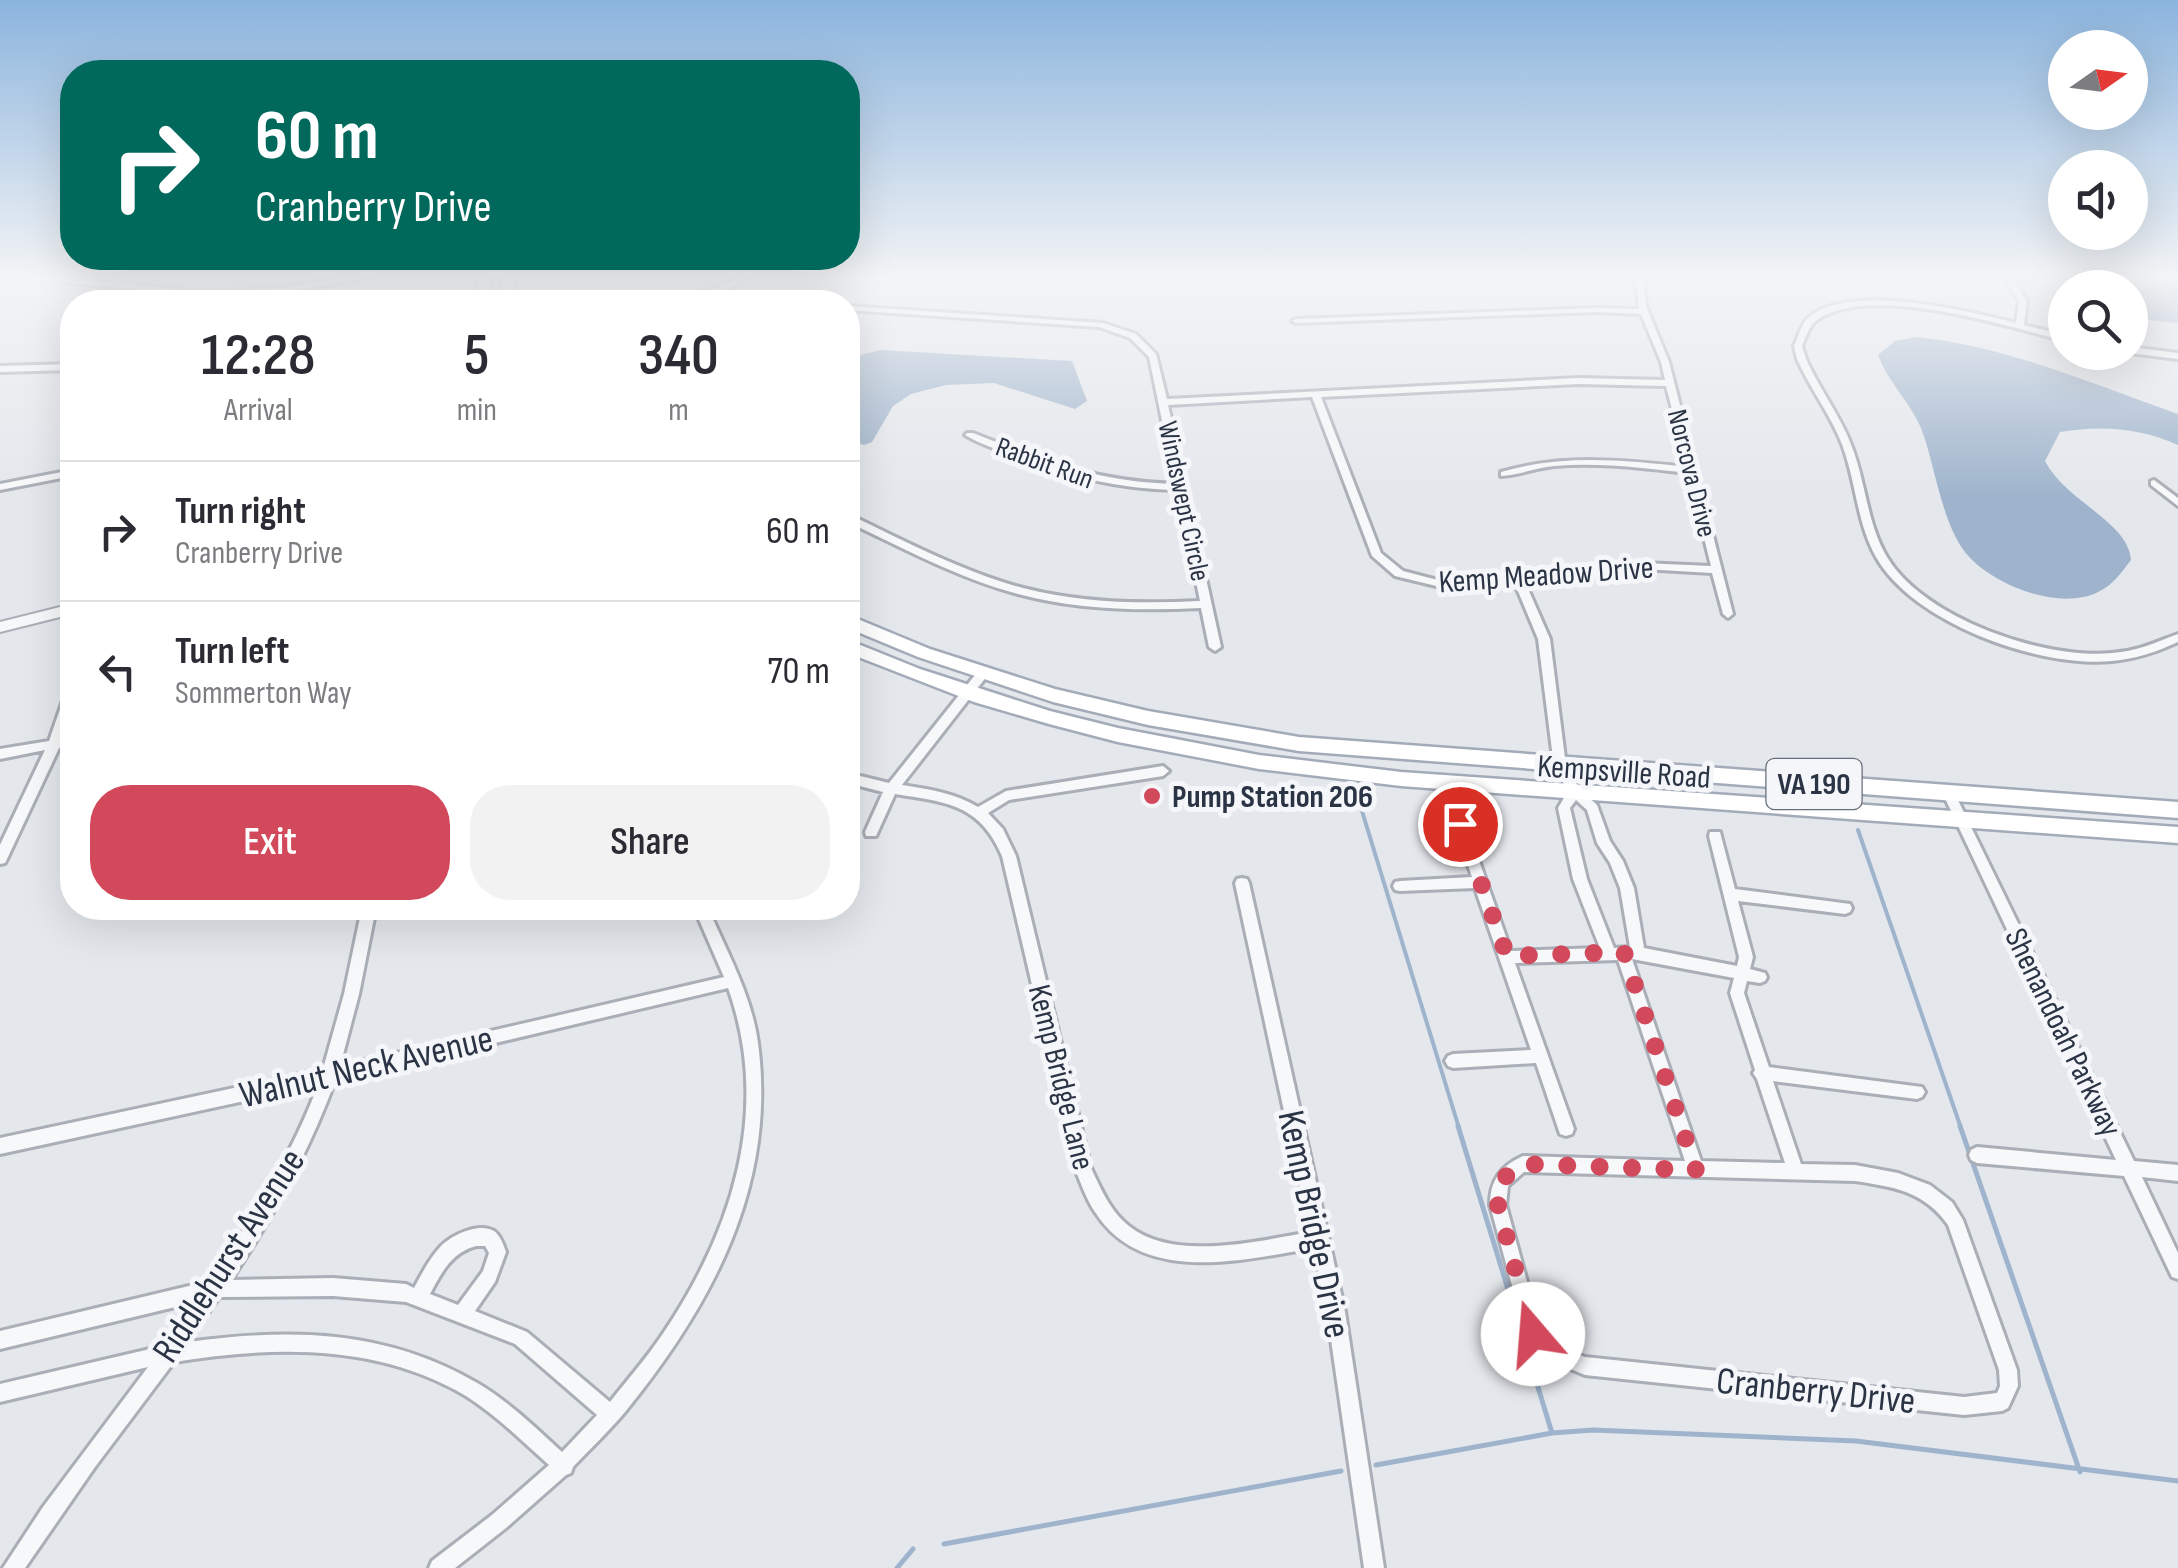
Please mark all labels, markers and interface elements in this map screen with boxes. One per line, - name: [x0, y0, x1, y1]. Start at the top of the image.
- north arrow: [2048, 30, 2148, 130]
- map controls: [2048, 30, 2148, 370]
- text: 60 m: [255, 95, 379, 179]
- icon: right: [90, 100, 220, 230]
- button: sound: [2048, 150, 2148, 250]
- text: Cranberry Drive: [255, 180, 491, 235]
- button: search: [2048, 270, 2148, 370]
- text: 12:28: [201, 320, 316, 392]
- text: 5: [464, 320, 489, 392]
- text: 340: [638, 320, 719, 392]
- text: Arrival: [224, 391, 293, 430]
- text: min: [457, 391, 497, 430]
- text: m: [668, 391, 689, 430]
- street label: Norcova Drive: [1660, 406, 1723, 541]
- street label: Windswept Circle: [1150, 418, 1217, 584]
- street label: Rabbit Run: [991, 431, 1098, 496]
- text: Turn right: [175, 489, 306, 534]
- icon: right: [90, 504, 145, 559]
- text: 60 m: [766, 509, 830, 554]
- text: Cranberry Drive: [175, 534, 343, 573]
- street label: Kemp Meadow Drive: [1437, 549, 1655, 602]
- text: Turn left: [175, 629, 289, 674]
- icon: left: [90, 644, 145, 699]
- text: 70 m: [768, 649, 830, 694]
- text: Sommerton Way: [175, 674, 351, 713]
- street label: Kempsville Road: [1536, 747, 1712, 798]
- road number: VA 190: [1766, 759, 1862, 809]
- place label: Pump Station 206: [1172, 778, 1373, 817]
- pin: [1418, 782, 1503, 867]
- button: Exit: [90, 785, 450, 900]
- button: Share: [470, 785, 830, 900]
- marker: Pump Station 206: [1141, 785, 1163, 807]
- icon: arrive: [1433, 797, 1488, 852]
- street label: Shenandoah Parkway: [1995, 922, 2130, 1143]
- street label: Kemp Bridge Lane: [1019, 981, 1102, 1174]
- street label: Walnut Neck Avenue: [235, 1016, 497, 1118]
- street label: Kemp Bridge Drive: [1267, 1106, 1360, 1342]
- street label: Riddlehurst Avenue: [144, 1141, 315, 1371]
- position arrow: [1481, 1282, 1585, 1386]
- street label: Cranberry Drive: [1714, 1359, 1917, 1424]

